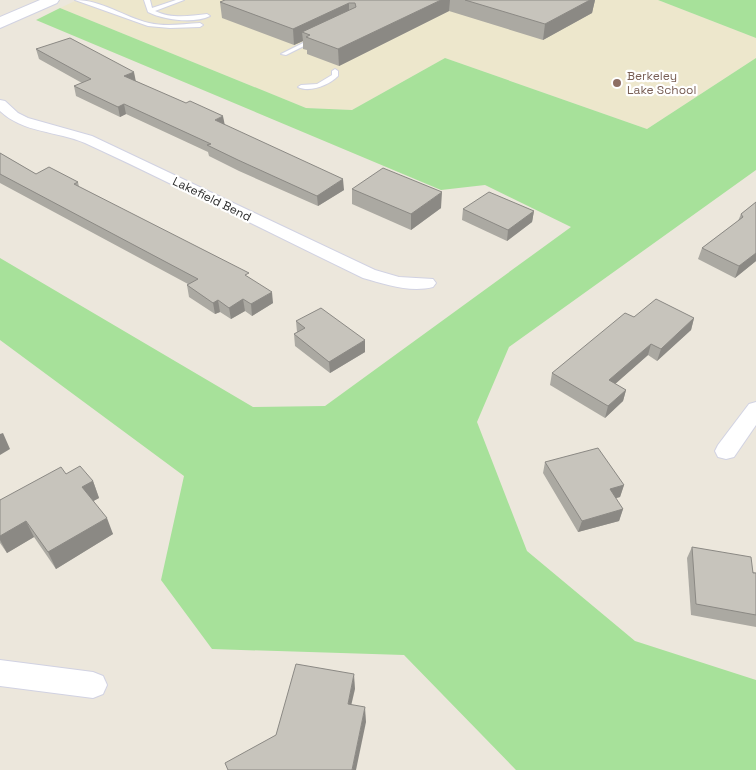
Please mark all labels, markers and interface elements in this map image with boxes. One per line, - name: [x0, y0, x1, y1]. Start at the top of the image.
- place label: Berkeley Lake School: [627, 68, 696, 98]
- marker: Berkeley Lake School: [611, 77, 623, 89]
- street label: Lakefield Bend: [170, 173, 254, 225]

